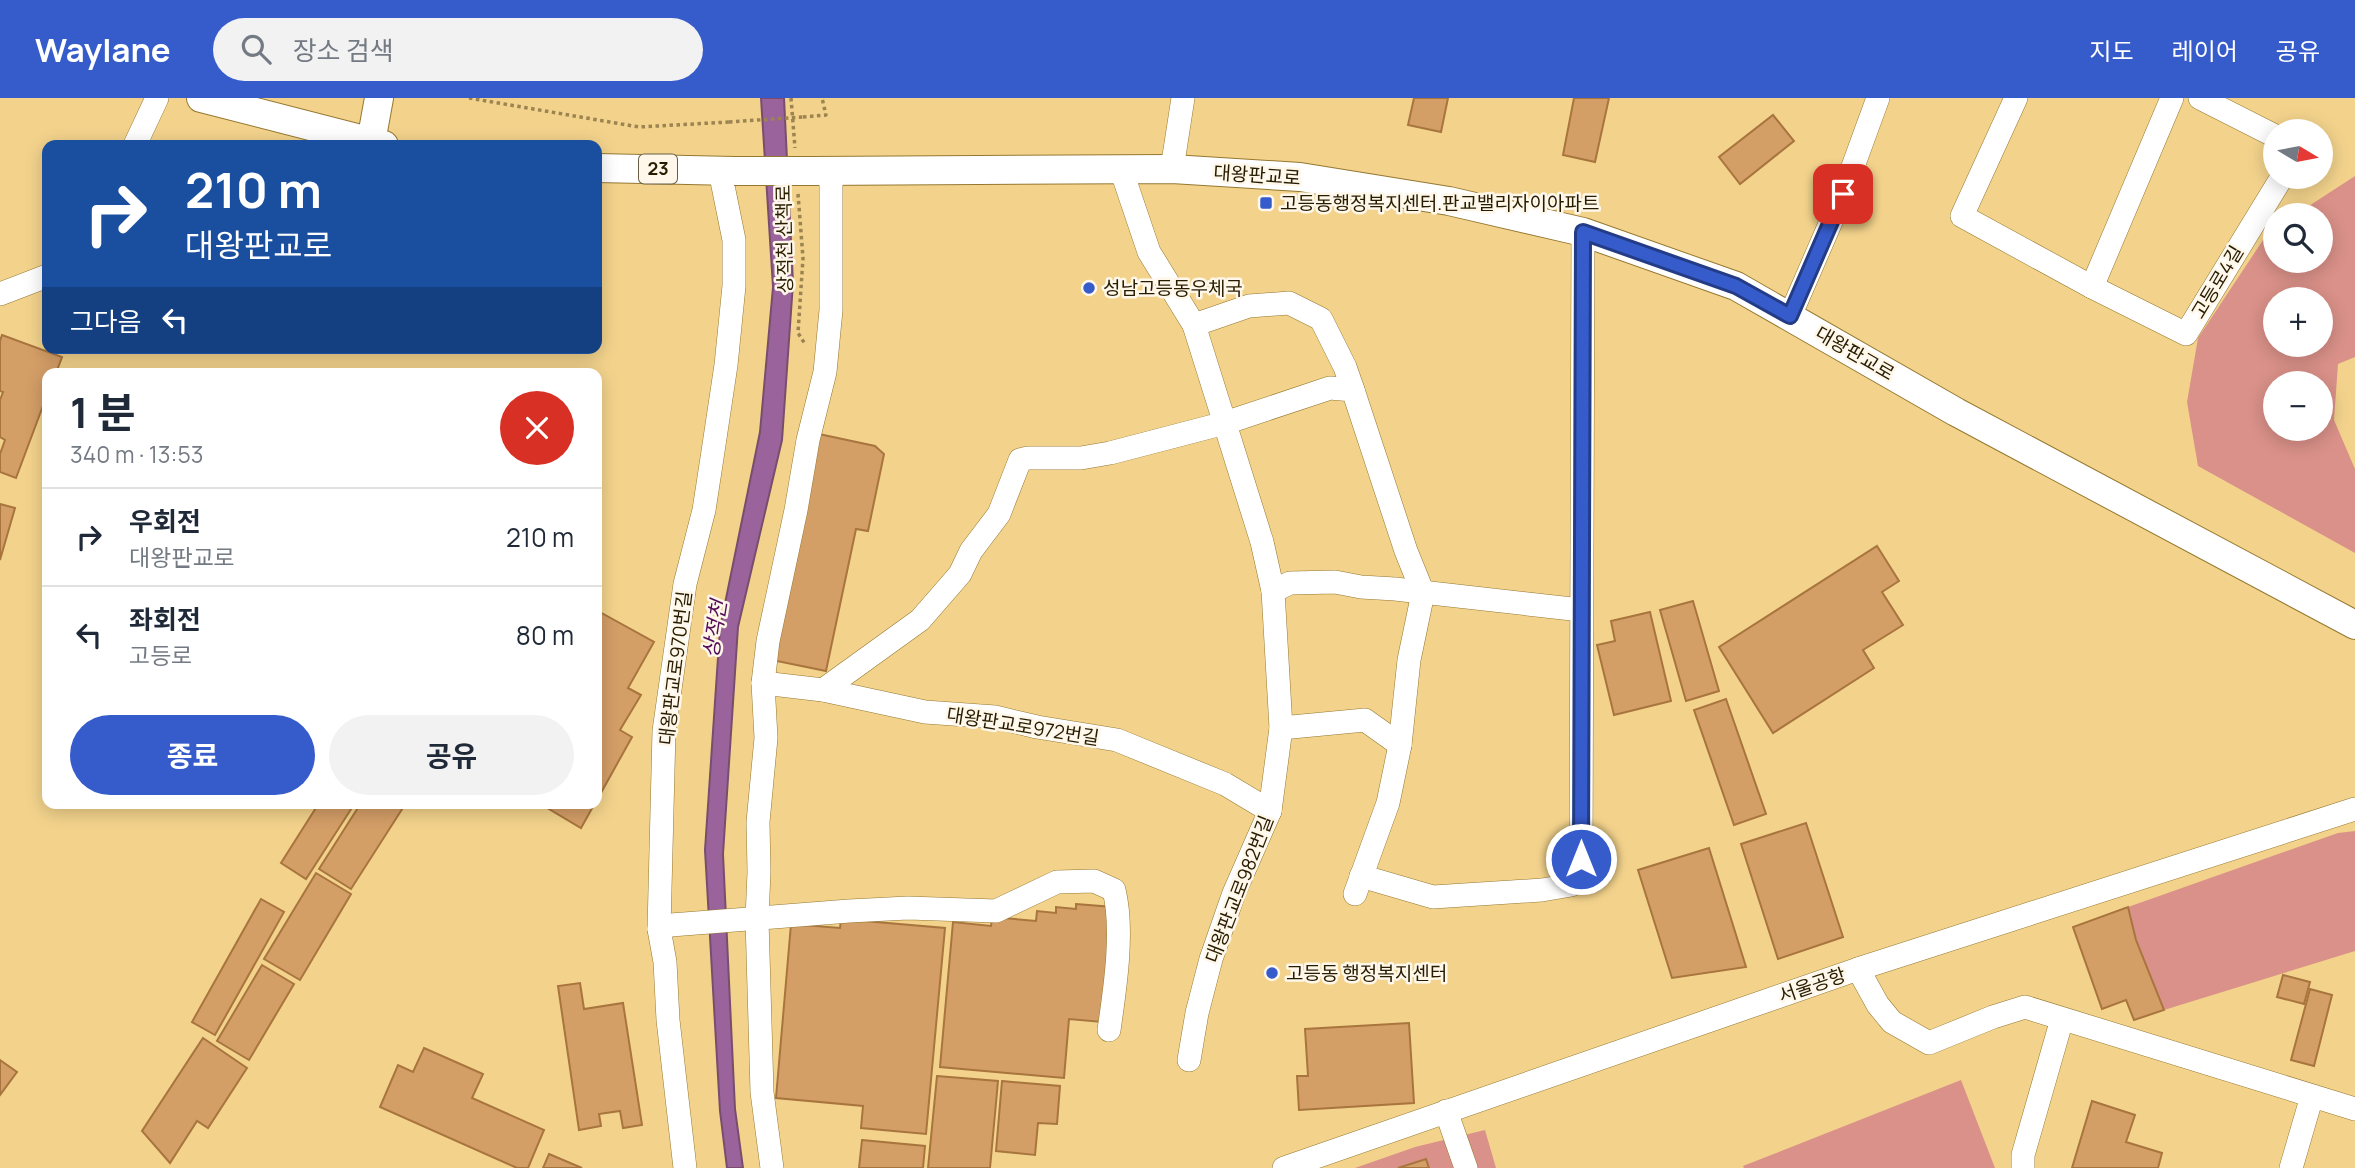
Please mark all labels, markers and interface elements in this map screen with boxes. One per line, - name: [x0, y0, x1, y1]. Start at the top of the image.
- search box: [213, 18, 703, 81]
- text: Waylane: [35, 27, 171, 72]
- icon: search: [237, 30, 275, 68]
- text: 장소 검색: [293, 32, 394, 68]
- text: 지도: [2089, 34, 2134, 67]
- text: 레이어: [2172, 34, 2238, 67]
- text: 공유: [2276, 34, 2320, 67]
- north arrow: [2263, 119, 2333, 189]
- map controls: [2263, 119, 2333, 441]
- road number: 23: [639, 154, 677, 184]
- text: 210 m: [185, 156, 322, 223]
- street label: 대왕판교로: [1212, 159, 1302, 191]
- pin: [1813, 164, 1873, 224]
- icon: right: [70, 168, 161, 259]
- icon: arrive: [1824, 175, 1862, 213]
- street label: 상적천 산책로: [770, 184, 798, 294]
- place label: 고등동행정복지센터.판교밸리자이아파트: [1280, 190, 1599, 216]
- marker: 고등동행정복지센터.판교밸리자이아파트: [1258, 195, 1274, 211]
- button: search: [2263, 203, 2333, 273]
- text: 대왕판교로: [185, 223, 332, 267]
- street label: 고등로4길: [2185, 241, 2249, 323]
- place label: 성남고등동우체국: [1103, 275, 1243, 301]
- marker: 성남고등동우체국: [1081, 280, 1097, 296]
- button: +: [2263, 287, 2333, 357]
- icon: left: [156, 301, 194, 339]
- text: 그다음: [70, 303, 142, 339]
- street label: 대왕판교로: [1811, 320, 1899, 386]
- button: −: [2263, 371, 2333, 441]
- text: 1 분: [70, 383, 135, 441]
- button: close: [500, 391, 574, 465]
- text: 340 m · 13:53: [70, 438, 203, 470]
- text: 우회전: [129, 503, 201, 539]
- icon: right: [70, 518, 108, 556]
- text: 210 m: [506, 519, 574, 555]
- text: 대왕판교로: [129, 541, 235, 573]
- street label: 대왕판교로970번길: [653, 589, 697, 747]
- water label: 상적천: [696, 595, 733, 660]
- text: 좌회전: [129, 601, 201, 637]
- icon: left: [70, 616, 108, 654]
- text: 80 m: [516, 617, 574, 653]
- text: 고등로: [129, 639, 192, 671]
- street label: 대왕판교로972번길: [945, 701, 1101, 751]
- button: 종료: [70, 715, 315, 795]
- button: 공유: [329, 715, 574, 795]
- street label: 대왕판교로982번길: [1199, 812, 1279, 966]
- position arrow: [1544, 822, 1618, 896]
- place label: 고등동 행정복지센터: [1286, 960, 1447, 986]
- street label: 서울공항: [1775, 961, 1849, 1009]
- marker: 고등동 행정복지센터: [1264, 965, 1280, 981]

